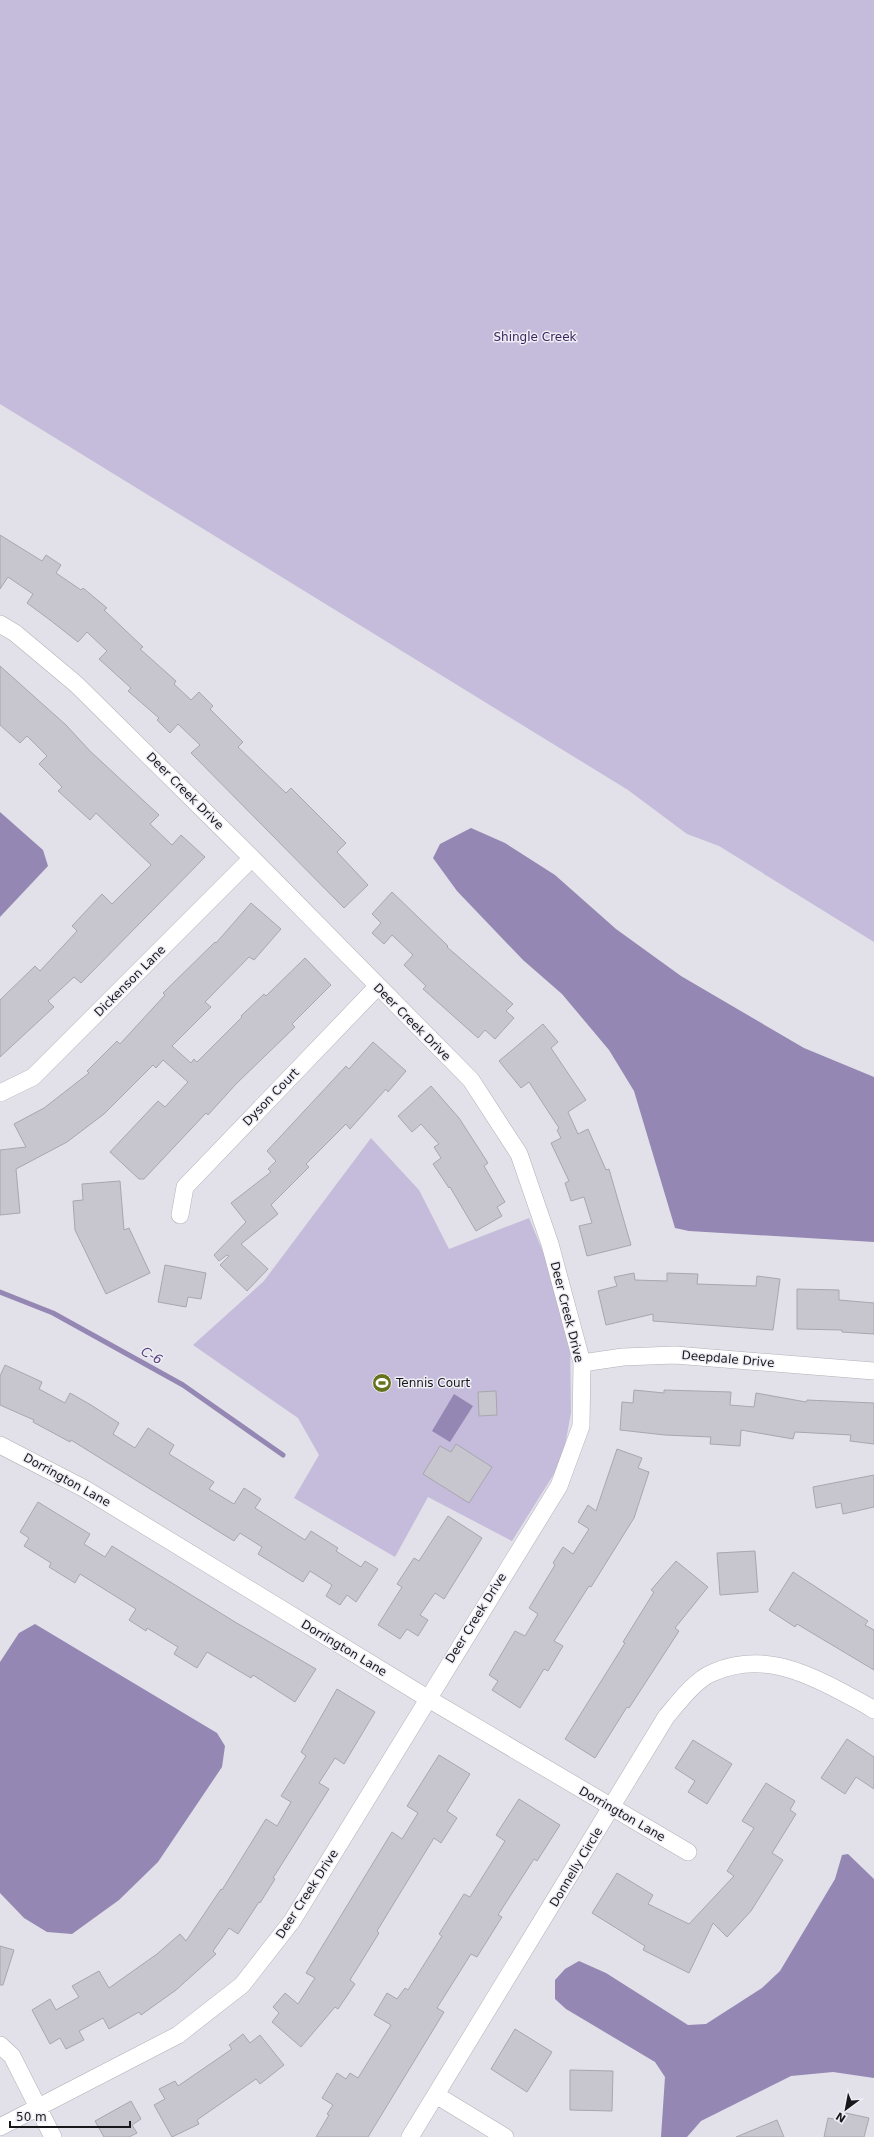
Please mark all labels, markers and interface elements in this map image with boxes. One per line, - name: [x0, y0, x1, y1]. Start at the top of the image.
- park label: Shingle Creek: [493, 330, 577, 344]
- street label: Deer Creek Drive: [144, 750, 226, 832]
- street label: Dickenson Lane: [92, 943, 168, 1019]
- street label: Deer Creek Drive: [371, 981, 453, 1063]
- street label: Dyson Court: [240, 1065, 302, 1129]
- street label: Deer Creek Drive: [548, 1260, 586, 1364]
- water label: C-6: [138, 1344, 165, 1367]
- street label: Deepdale Drive: [681, 1348, 775, 1370]
- sports icon: Tennis Court: [371, 1372, 393, 1394]
- place label: Tennis Court: [395, 1376, 471, 1390]
- street label: Dorrington Lane: [21, 1450, 113, 1510]
- street label: Deer Creek Drive: [443, 1570, 509, 1666]
- street label: Dorrington Lane: [299, 1617, 389, 1679]
- street label: Dorrington Lane: [576, 1784, 668, 1844]
- street label: Donnelly Circle: [547, 1825, 605, 1909]
- street label: Deer Creek Drive: [273, 1847, 341, 1941]
- north arrow: [826, 2089, 866, 2129]
- scale bar: [10, 2103, 130, 2129]
- text: N: [834, 2109, 848, 2125]
- text: 50 m: [16, 2110, 47, 2124]

